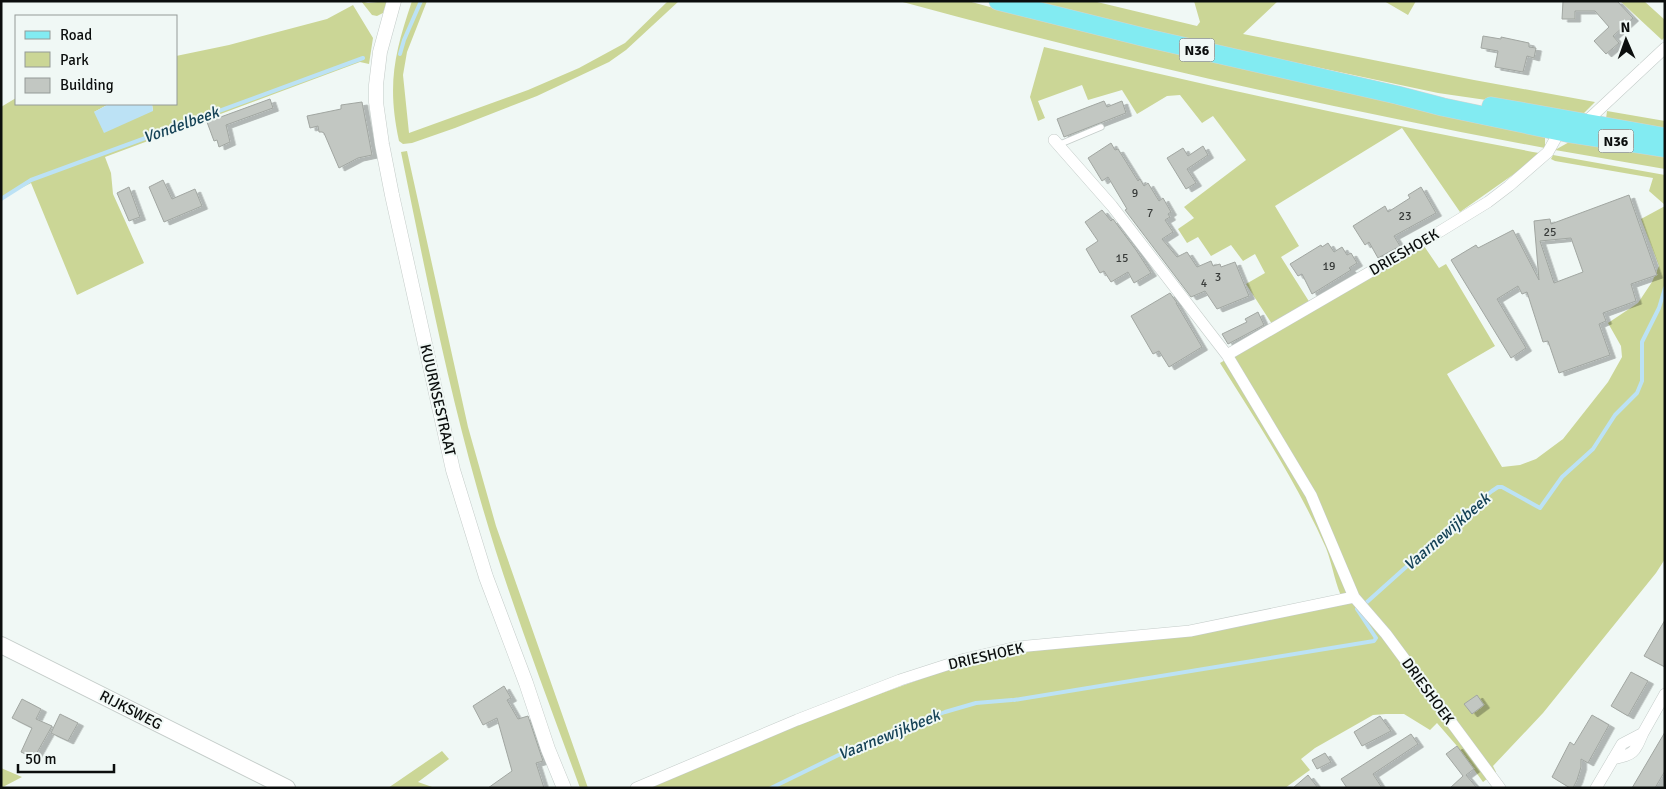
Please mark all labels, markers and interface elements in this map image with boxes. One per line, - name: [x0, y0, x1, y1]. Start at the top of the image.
- legend: [15, 15, 178, 105]
- north arrow: [1601, 15, 1651, 65]
- text: N: [1620, 19, 1631, 36]
- text: Road: [60, 26, 92, 44]
- road number: N36: [1180, 38, 1214, 62]
- text: Park: [60, 51, 89, 69]
- text: Building: [60, 76, 114, 94]
- water label: Vondelbeek: [140, 101, 223, 148]
- road number: N36: [1598, 130, 1634, 152]
- house number: 9: [1132, 186, 1138, 201]
- house number: 7: [1147, 206, 1153, 221]
- house number: 23: [1399, 209, 1411, 224]
- street label: DRIESHOEK: [1366, 225, 1442, 279]
- house number: 25: [1544, 225, 1556, 240]
- house number: 15: [1116, 251, 1128, 266]
- house number: 19: [1323, 259, 1335, 274]
- house number: 3: [1215, 270, 1221, 285]
- house number: 4: [1201, 276, 1208, 291]
- street label: KUURNSESTRAAT: [416, 342, 460, 458]
- water label: Vaarnewijkbeek: [1400, 488, 1496, 575]
- street label: DRIESHOEK: [946, 639, 1026, 673]
- street label: DRIESHOEK: [1398, 654, 1458, 728]
- street label: RIJKSWEG: [97, 687, 165, 733]
- water label: Vaarnewijkbeek: [835, 705, 945, 765]
- scale bar: [18, 742, 114, 774]
- text: 50 m: [25, 750, 56, 768]

